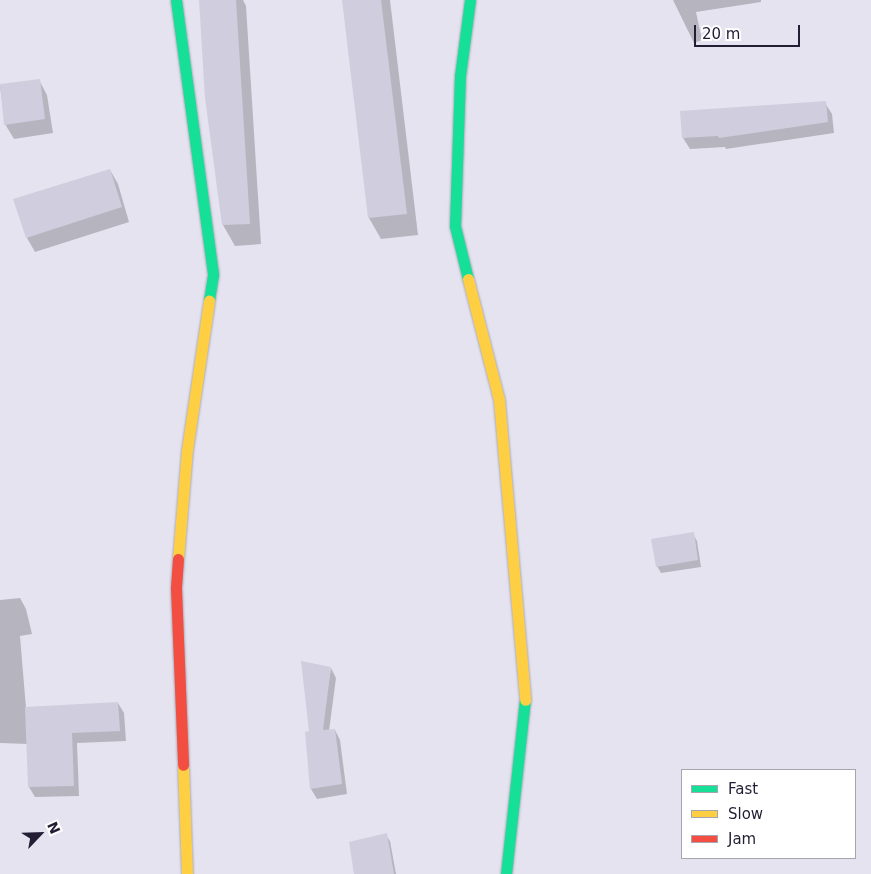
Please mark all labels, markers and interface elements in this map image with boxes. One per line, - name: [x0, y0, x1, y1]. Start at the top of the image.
- scale bar: [696, 15, 802, 47]
- text: 20 m: [702, 25, 740, 43]
- legend: [681, 769, 856, 859]
- text: Fast: [728, 780, 758, 798]
- text: Slow: [728, 805, 763, 823]
- north arrow: [15, 809, 65, 859]
- text: N: [44, 819, 63, 837]
- text: Jam: [728, 830, 756, 848]

